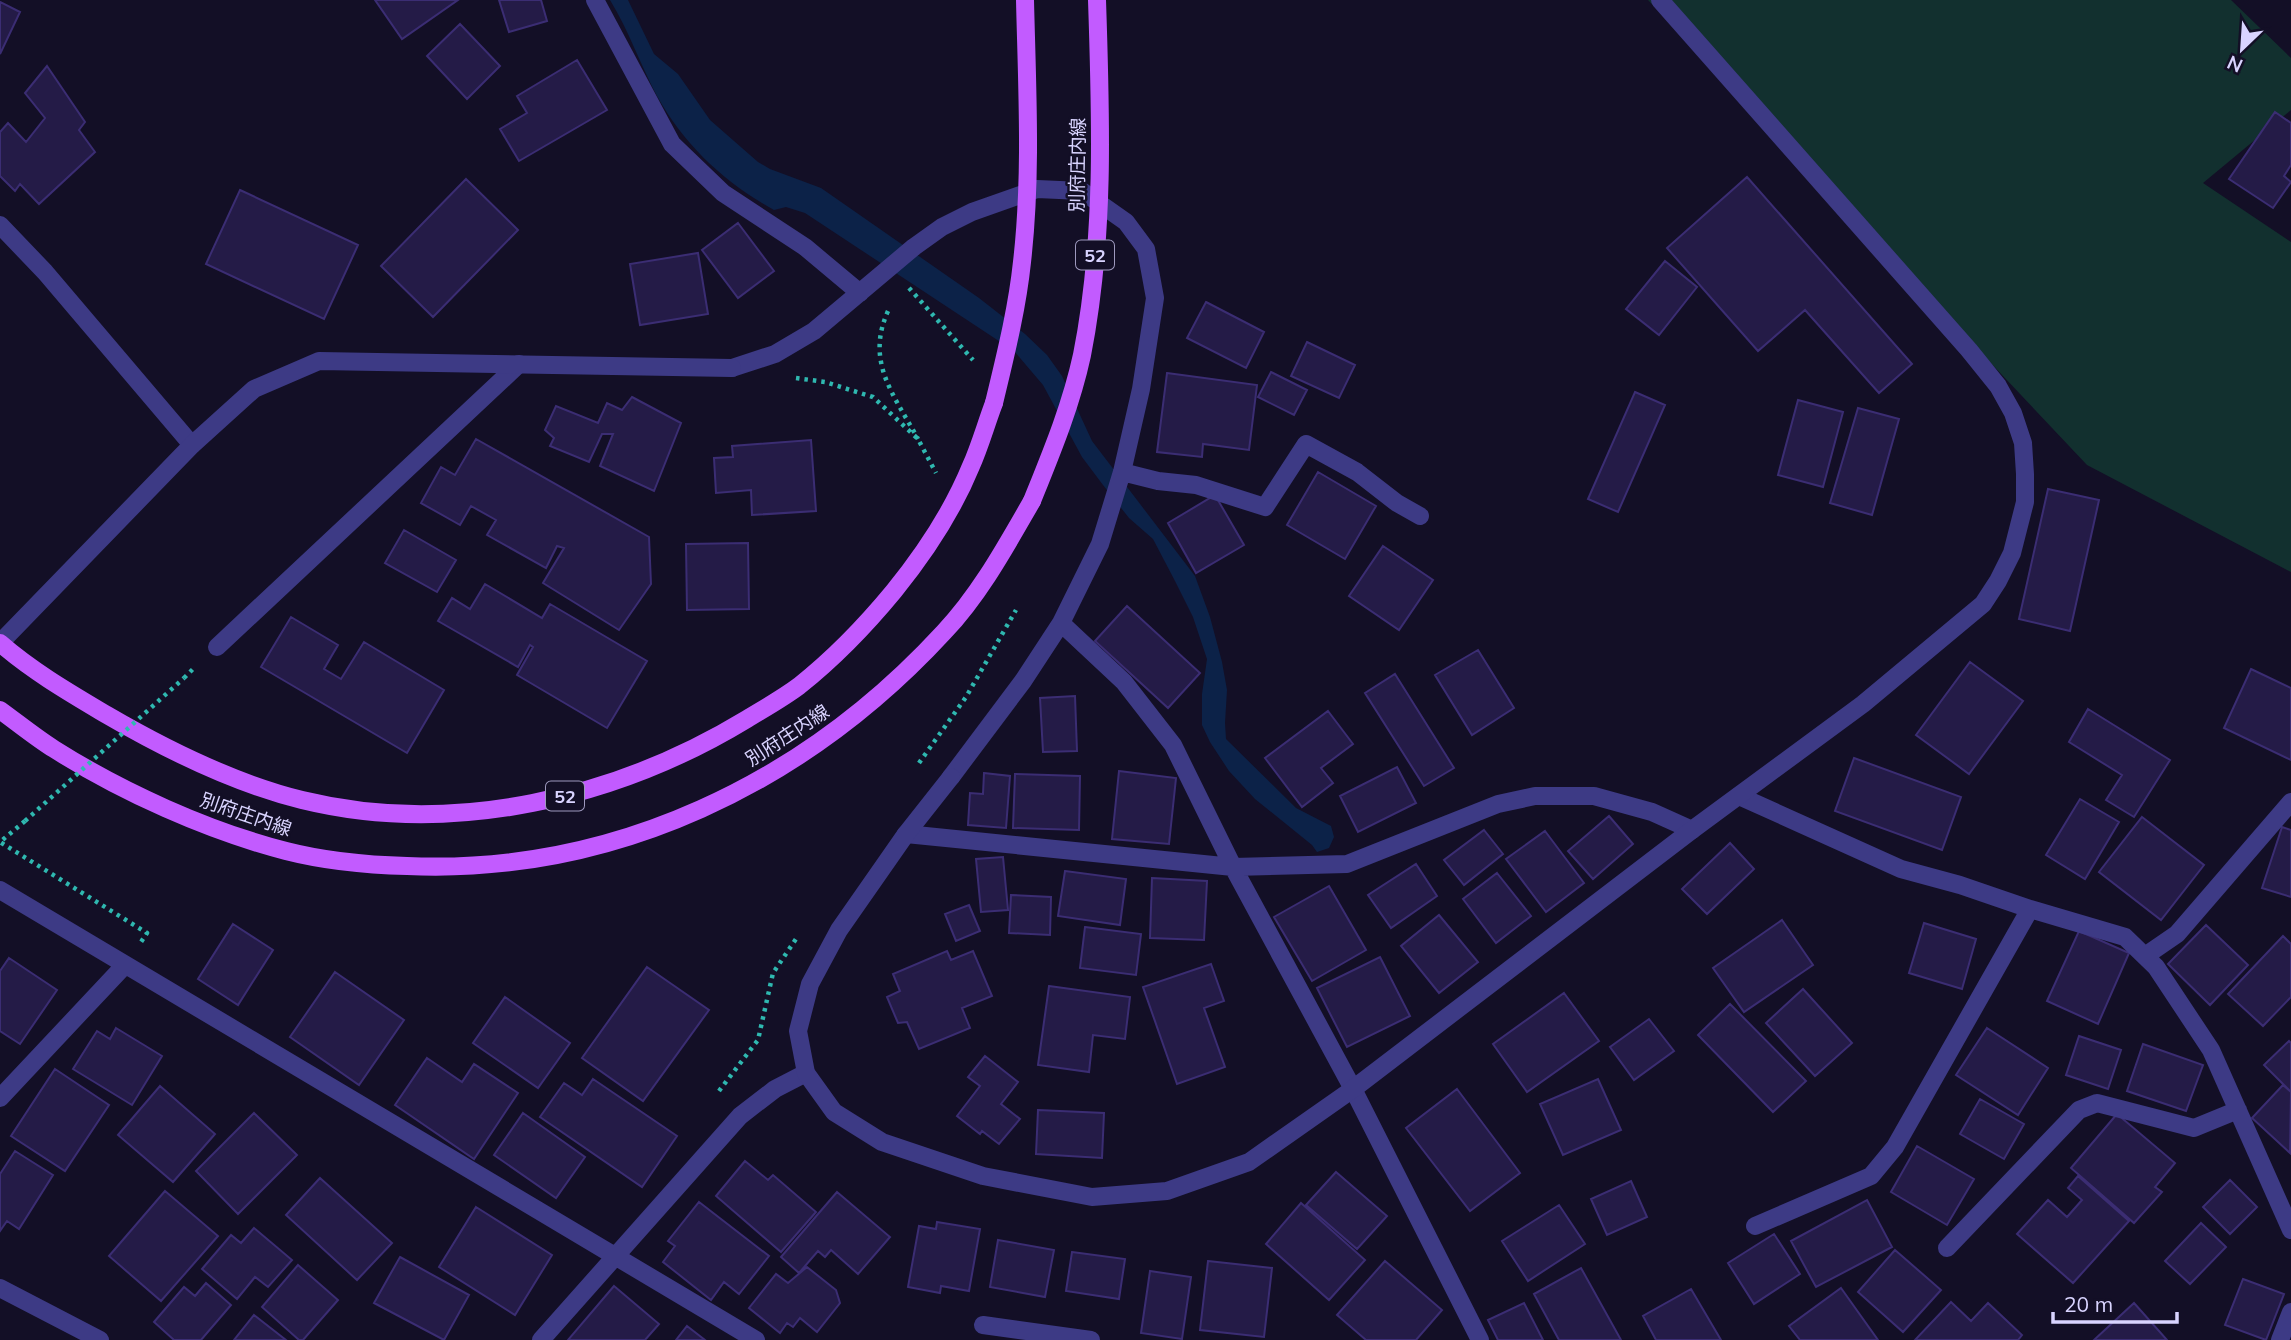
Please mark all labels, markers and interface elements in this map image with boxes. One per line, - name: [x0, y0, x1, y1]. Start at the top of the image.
- north arrow: [2207, 14, 2277, 84]
- text: N: [2223, 50, 2246, 78]
- street label: 別府庄内線: [1064, 117, 1090, 213]
- road number: 52: [1076, 241, 1114, 270]
- street label: 別府庄内線: [741, 699, 833, 771]
- road number: 52: [546, 782, 584, 810]
- street label: 別府庄内線: [197, 787, 295, 841]
- scale bar: [2053, 1280, 2177, 1324]
- text: 20 m: [2064, 1291, 2113, 1317]

